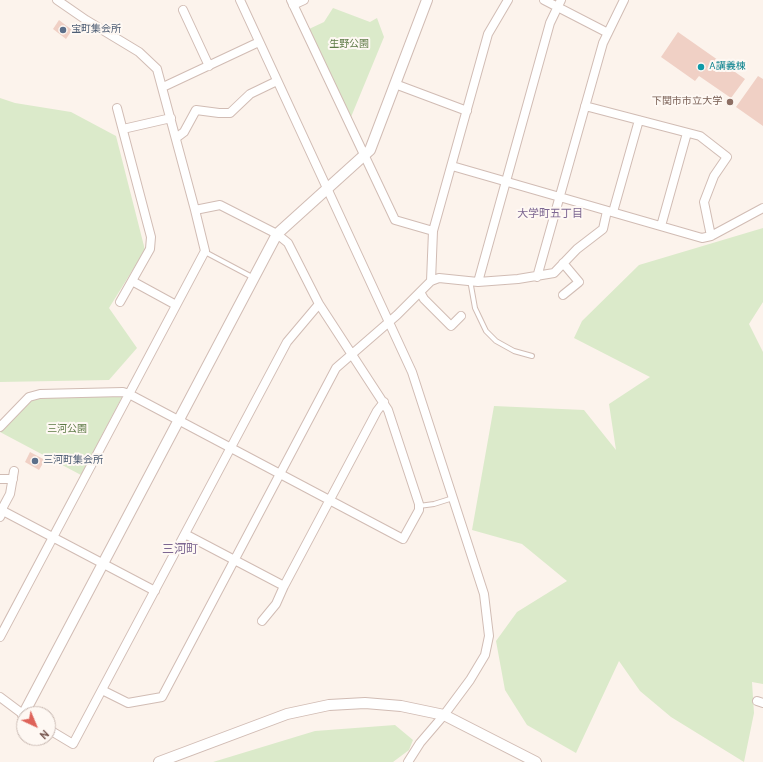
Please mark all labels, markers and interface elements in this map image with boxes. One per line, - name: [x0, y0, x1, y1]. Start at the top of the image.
- place label: 宝町集会所: [71, 24, 121, 36]
- marker: 宝町集会所: [58, 25, 68, 35]
- park label: 生野公園: [329, 39, 369, 51]
- place label: A講義棟: [709, 61, 746, 73]
- marker: A講義棟: [696, 62, 706, 72]
- place label: 下関市市立大学: [652, 96, 722, 108]
- marker: 下関市市立大学: [725, 97, 735, 107]
- district label: 大学町五丁目: [517, 208, 583, 222]
- park label: 三河公園: [47, 424, 87, 436]
- place label: 三河町集会所: [43, 455, 103, 467]
- marker: 三河町集会所: [30, 456, 40, 466]
- district label: 三河町: [162, 544, 198, 558]
- north arrow: [16, 706, 56, 746]
- text: N: [36, 726, 51, 742]

